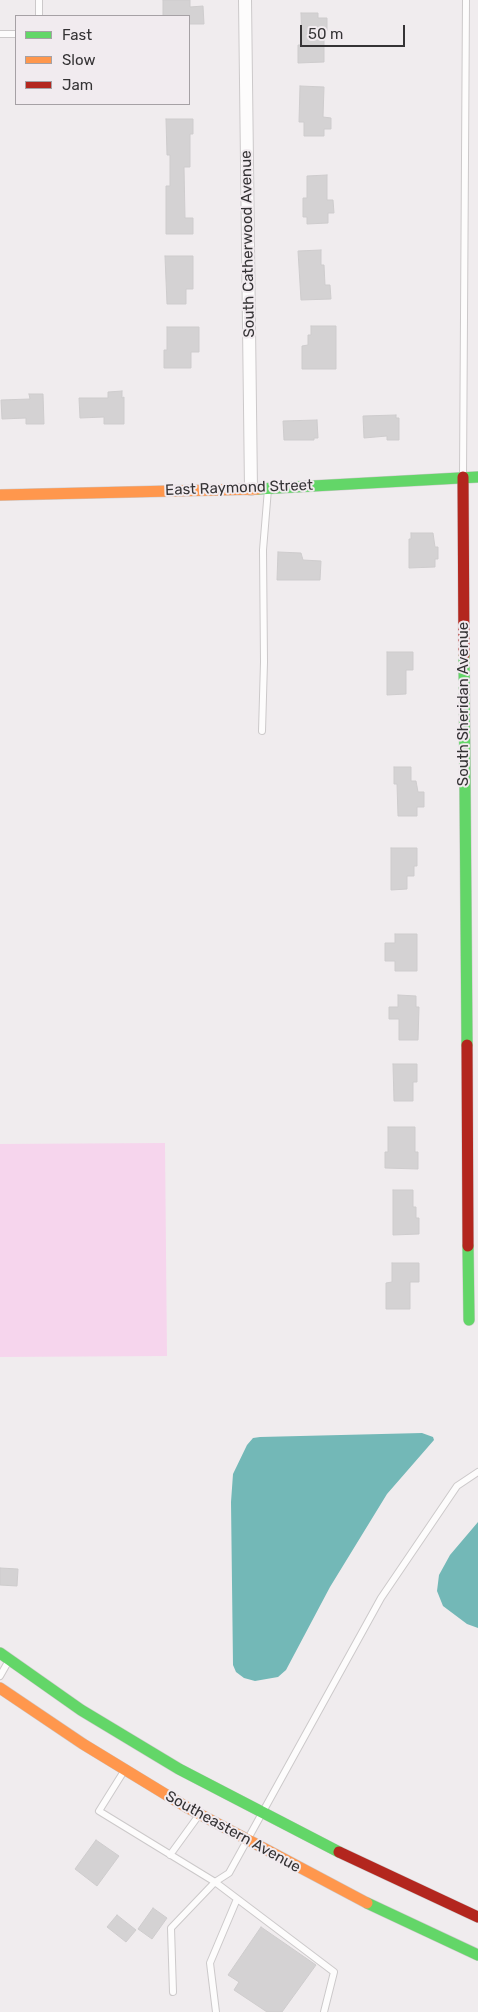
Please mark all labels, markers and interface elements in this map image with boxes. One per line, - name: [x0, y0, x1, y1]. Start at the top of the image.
- legend: [15, 15, 190, 105]
- scale bar: [303, 15, 408, 47]
- text: 50 m: [308, 25, 343, 43]
- text: Fast: [62, 26, 92, 44]
- text: Slow: [62, 51, 95, 69]
- text: Jam: [62, 76, 93, 94]
- street label: South Catherwood Avenue: [237, 150, 259, 338]
- street label: East Raymond Street: [165, 476, 313, 500]
- street label: South Sheridan Avenue: [455, 622, 473, 786]
- street label: Southeastern Avenue: [162, 1787, 304, 1877]

